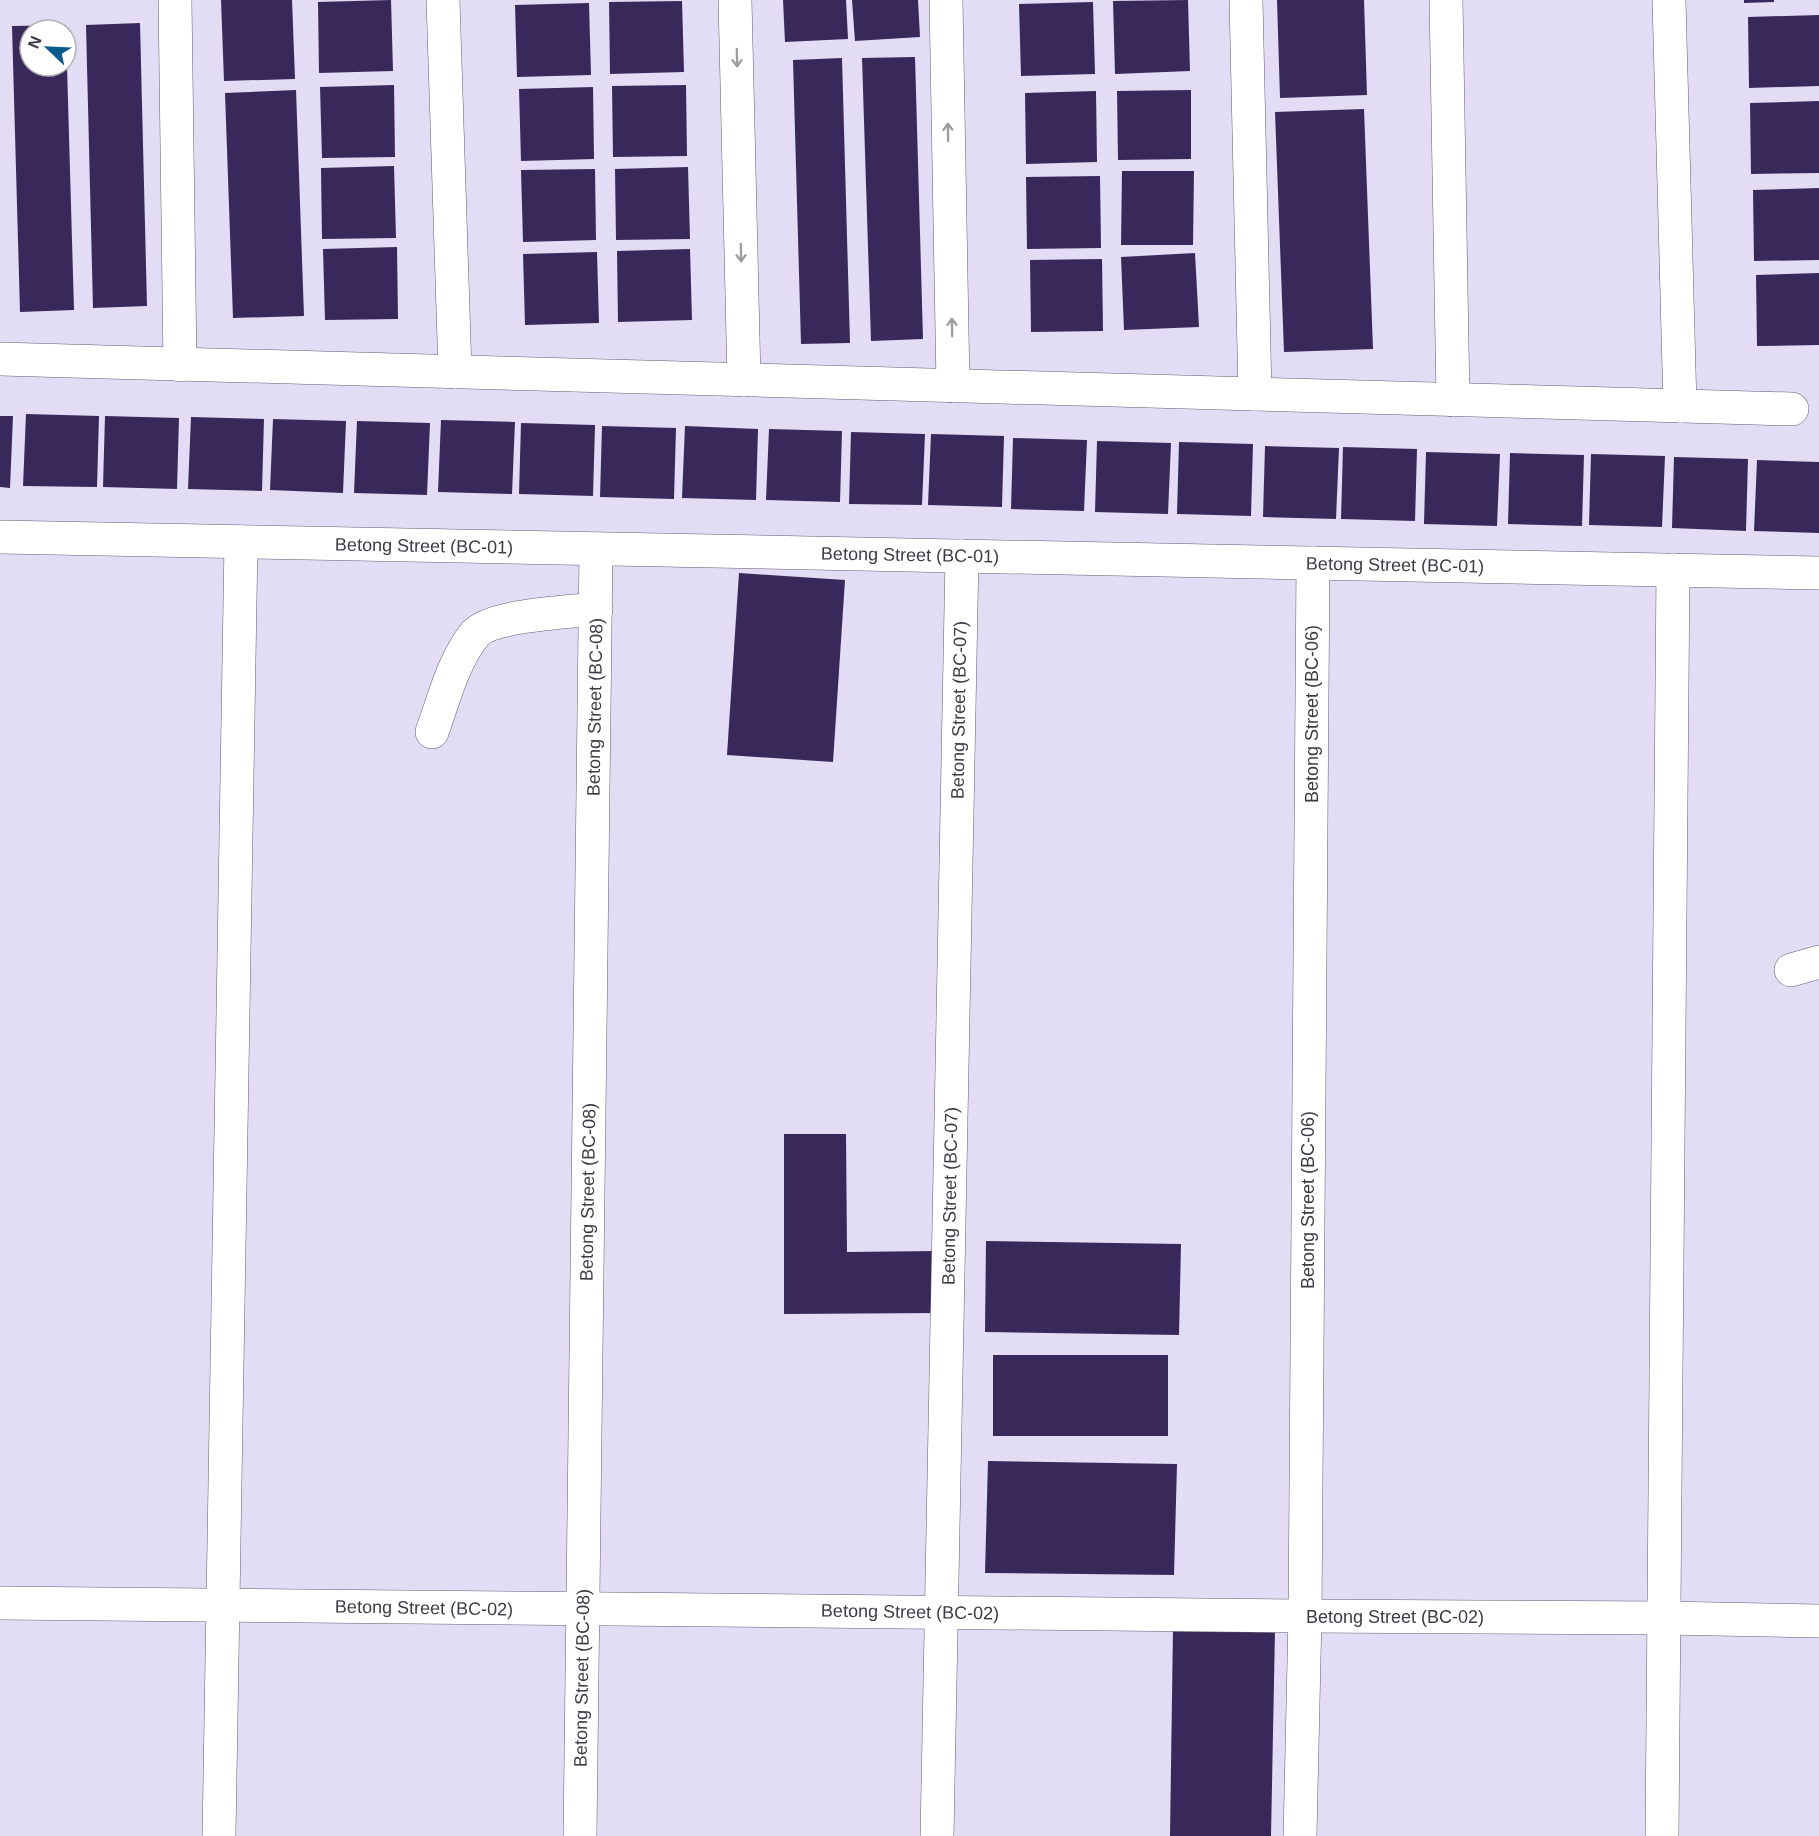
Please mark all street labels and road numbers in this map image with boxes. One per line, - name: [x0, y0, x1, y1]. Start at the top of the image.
- street label: Betong Street (BC-01): [335, 534, 513, 558]
- street label: Betong Street (BC-01): [821, 543, 999, 567]
- street label: Betong Street (BC-01): [1306, 553, 1484, 577]
- street label: Betong Street (BC-08): [583, 618, 607, 796]
- street label: Betong Street (BC-07): [947, 621, 971, 799]
- street label: Betong Street (BC-06): [1302, 625, 1322, 803]
- street label: Betong Street (BC-08): [576, 1103, 600, 1281]
- street label: Betong Street (BC-07): [938, 1107, 962, 1285]
- street label: Betong Street (BC-06): [1298, 1111, 1318, 1289]
- street label: Betong Street (BC-08): [570, 1589, 594, 1767]
- street label: Betong Street (BC-02): [335, 1596, 513, 1620]
- street label: Betong Street (BC-02): [821, 1600, 999, 1624]
- street label: Betong Street (BC-02): [1306, 1607, 1484, 1627]

